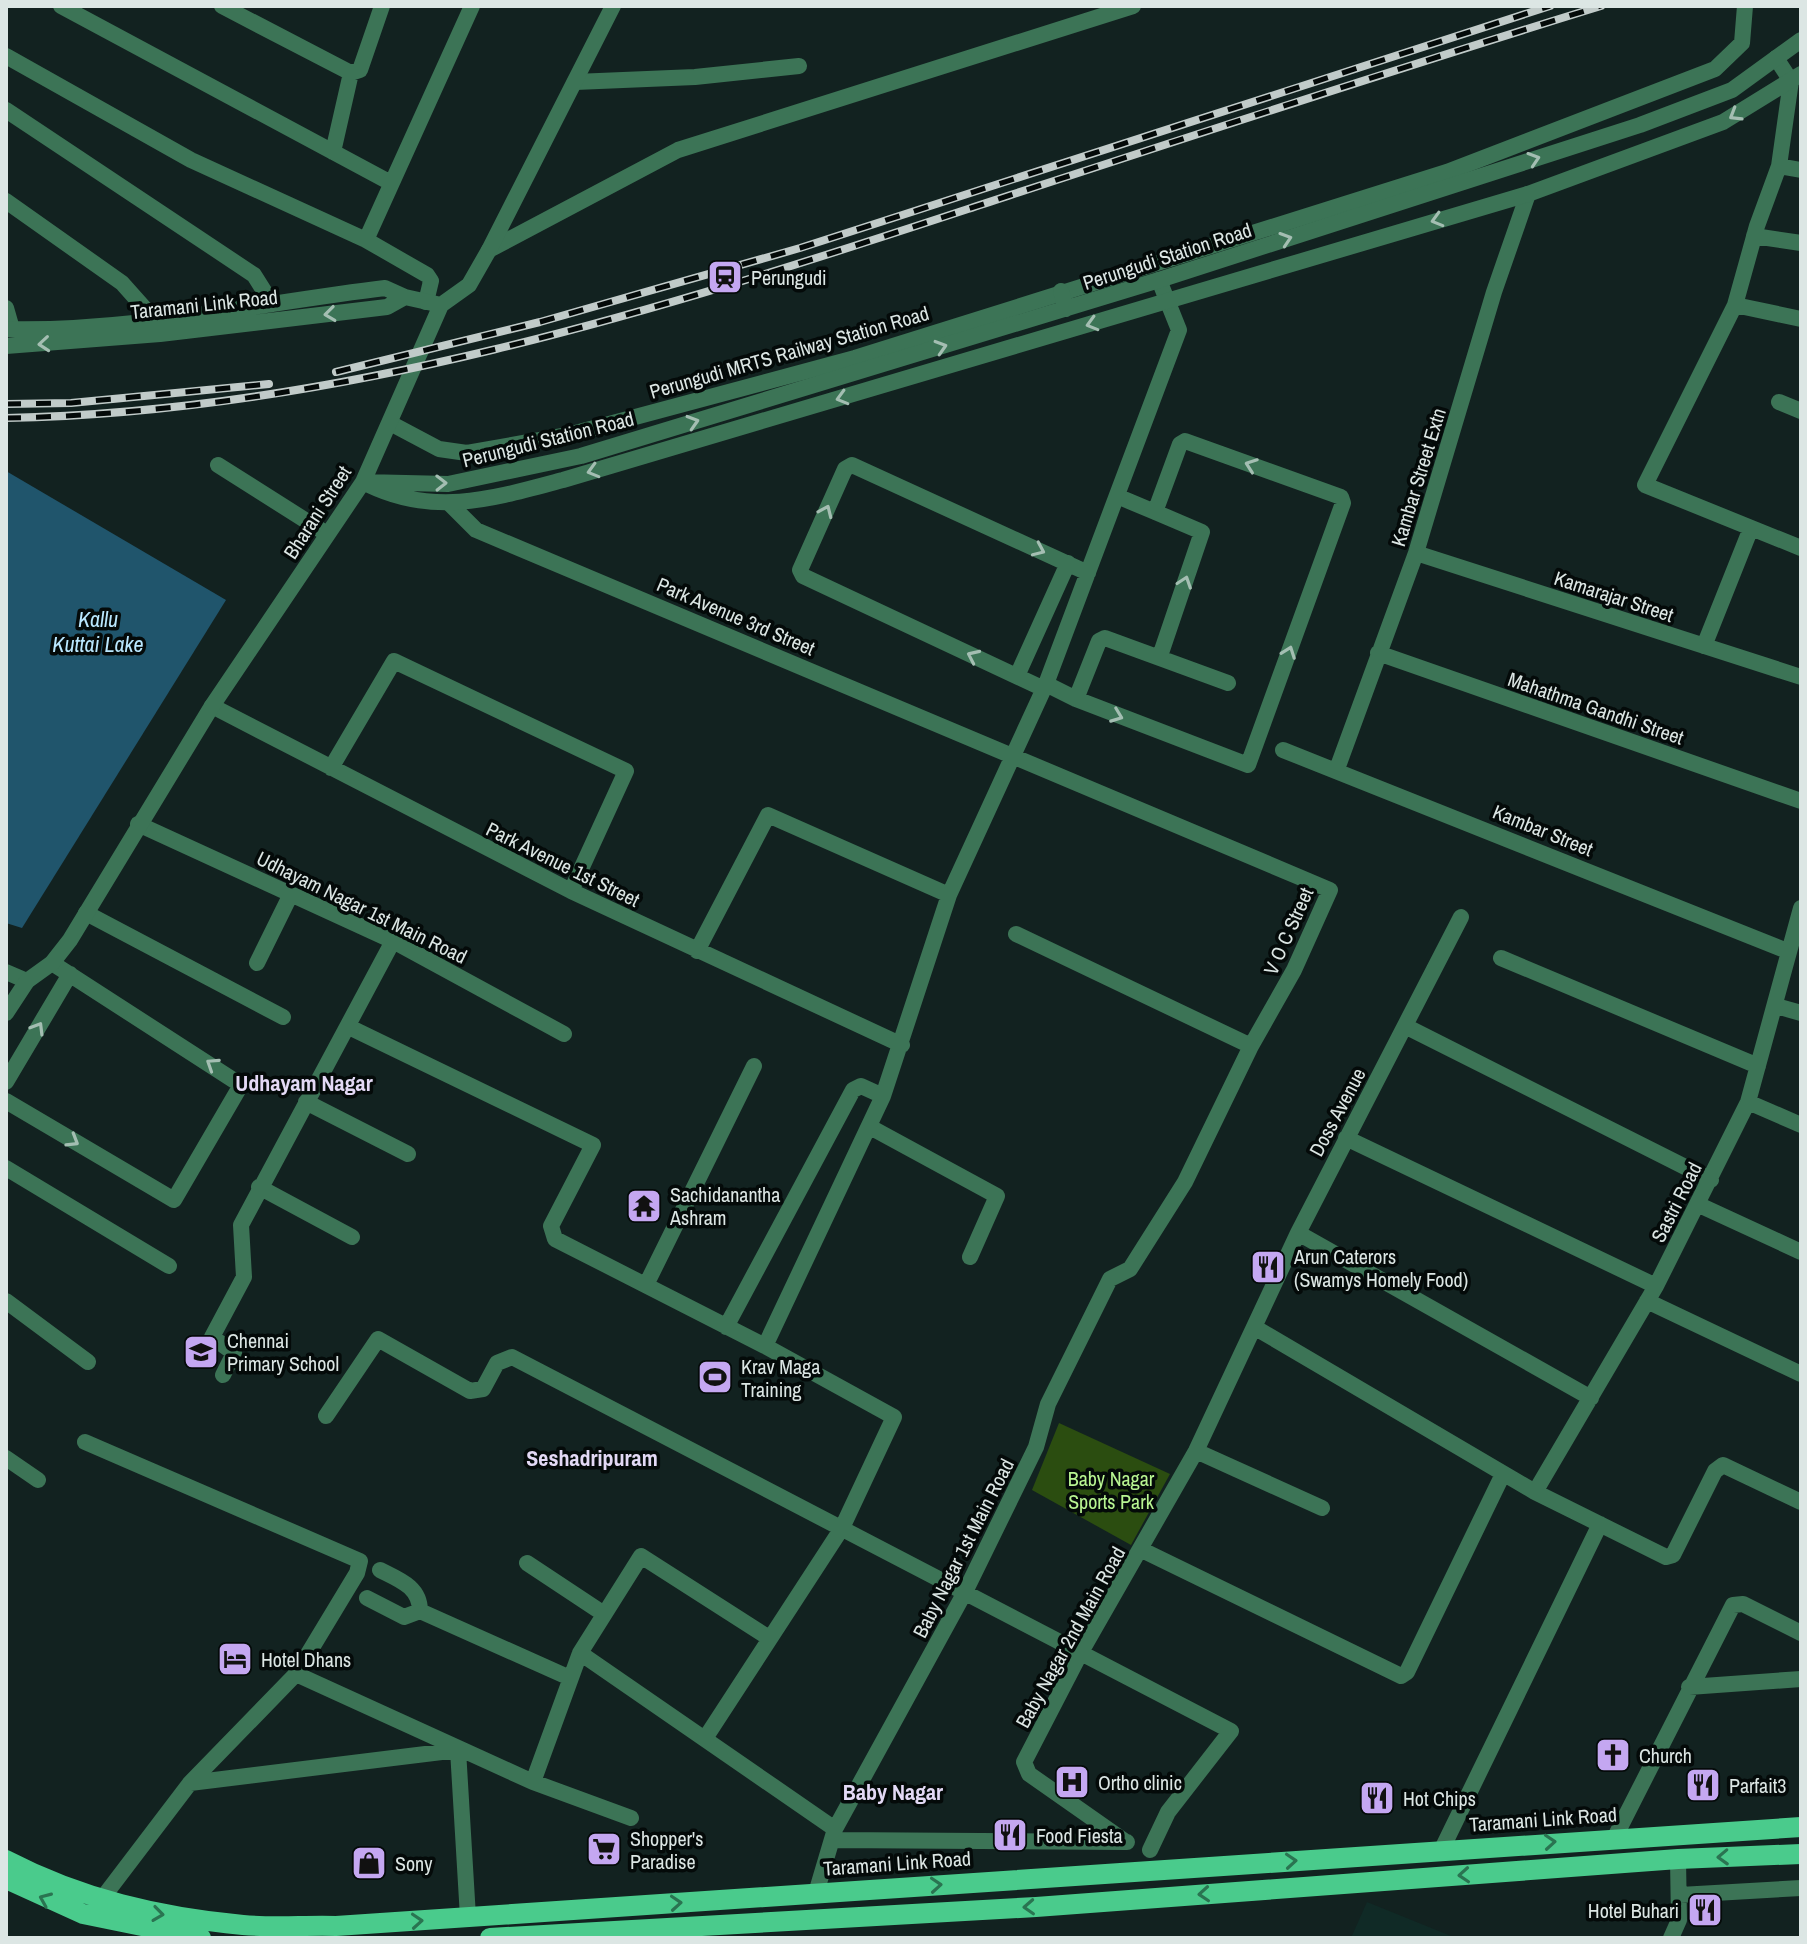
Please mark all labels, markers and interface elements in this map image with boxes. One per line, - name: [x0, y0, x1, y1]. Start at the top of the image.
- one-way arrow: [1729, 105, 1744, 121]
- one-way arrow: [1526, 153, 1540, 169]
- one-way arrow: [1431, 211, 1444, 227]
- street label: Perungudi Station Road: [1079, 216, 1255, 296]
- one-way arrow: [1279, 232, 1293, 248]
- station icon: Perungudi: [706, 258, 744, 296]
- place label: Perungudi: [751, 264, 827, 291]
- street label: Taramani Link Road: [129, 283, 279, 325]
- street label: Perungudi MRTS Railway Station Road: [646, 299, 932, 405]
- one-way arrow: [323, 305, 336, 322]
- one-way arrow: [1085, 315, 1099, 331]
- one-way arrow: [37, 335, 50, 352]
- one-way arrow: [934, 340, 948, 356]
- one-way arrow: [836, 389, 850, 405]
- street label: Perungudi Station Road: [459, 405, 637, 473]
- street label: Kambar Street Extn: [1384, 405, 1452, 549]
- one-way arrow: [685, 415, 699, 431]
- one-way arrow: [1245, 458, 1259, 475]
- street label: Bharani Street: [277, 460, 357, 564]
- one-way arrow: [586, 462, 600, 478]
- one-way arrow: [435, 474, 448, 492]
- one-way arrow: [816, 505, 832, 520]
- one-way arrow: [1030, 540, 1045, 556]
- street label: Kamarajar Street: [1551, 564, 1678, 628]
- street label: Park Avenue 3rd Street: [653, 570, 820, 662]
- one-way arrow: [1176, 576, 1192, 590]
- water label: Kallu Kuttai Lake: [52, 604, 144, 659]
- one-way arrow: [1280, 646, 1296, 660]
- one-way arrow: [967, 650, 982, 666]
- street label: Mahathma Gandhi Street: [1505, 665, 1688, 751]
- one-way arrow: [1109, 706, 1123, 722]
- street label: Kambar Street: [1489, 798, 1597, 862]
- street label: Park Avenue 1st Street: [482, 815, 645, 913]
- street label: Udhayam Nagar 1st Main Road: [252, 844, 472, 970]
- street label: V O C Street: [1257, 883, 1319, 979]
- one-way arrow: [28, 1022, 44, 1037]
- one-way arrow: [206, 1059, 220, 1074]
- street label: Doss Avenue: [1302, 1063, 1372, 1161]
- district label: Udhayam Nagar: [235, 1068, 373, 1098]
- one-way arrow: [64, 1131, 79, 1147]
- street label: Sastri Road: [1644, 1157, 1708, 1247]
- place label: Sachidanantha Ashram: [669, 1181, 780, 1231]
- temple icon: Sachidanantha Ashram: [625, 1187, 663, 1225]
- place label: Arun Caterors (Swamys Homely Food): [1293, 1243, 1468, 1293]
- restaurant icon: Arun Caterors (Swamys Homely Food): [1249, 1248, 1287, 1286]
- place label: Chennai Primary School: [227, 1327, 339, 1377]
- school or university icon: Chennai Primary School: [182, 1333, 220, 1371]
- place label: Krav Maga Training: [741, 1353, 820, 1403]
- sports icon: Krav Maga Training: [696, 1358, 734, 1396]
- district label: Seshadripuram: [526, 1443, 658, 1473]
- street label: Baby Nagar 1st Main Road: [906, 1454, 1020, 1642]
- park label: Baby Nagar Sports Park: [1068, 1465, 1155, 1515]
- street label: Baby Nagar 2nd Main Road: [1009, 1542, 1131, 1732]
- hotel icon: Hotel Dhans: [216, 1640, 254, 1678]
- place label: Hotel Dhans: [261, 1646, 351, 1673]
- church icon: Church: [1594, 1736, 1632, 1774]
- place label: Church: [1639, 1742, 1692, 1769]
- hospital icon: Ortho clinic: [1053, 1763, 1091, 1801]
- restaurant icon: Parfait3: [1684, 1766, 1722, 1804]
- place label: Ortho clinic: [1098, 1769, 1182, 1796]
- place label: Parfait3: [1729, 1772, 1786, 1799]
- district label: Baby Nagar: [843, 1777, 943, 1807]
- restaurant icon: Hot Chips: [1358, 1779, 1396, 1817]
- place label: Hot Chips: [1403, 1785, 1476, 1812]
- street label: Taramani Link Road: [1468, 1800, 1618, 1838]
- restaurant icon: Food Fiesta: [991, 1816, 1029, 1854]
- place label: Food Fiesta: [1036, 1822, 1123, 1849]
- place label: Shopper's Paradise: [630, 1825, 703, 1875]
- supermarket icon: Shopper's Paradise: [585, 1830, 623, 1868]
- one-way arrow: [1544, 1834, 1557, 1851]
- shop icon: Sony: [350, 1844, 388, 1882]
- street label: Taramani Link Road: [822, 1844, 972, 1882]
- one-way arrow: [1716, 1848, 1729, 1865]
- place label: Sony: [395, 1850, 433, 1877]
- one-way arrow: [1285, 1853, 1298, 1870]
- one-way arrow: [1457, 1866, 1470, 1883]
- one-way arrow: [929, 1877, 942, 1894]
- one-way arrow: [1197, 1885, 1210, 1902]
- restaurant icon: Hotel Buhari: [1686, 1891, 1724, 1929]
- one-way arrow: [39, 1892, 53, 1908]
- one-way arrow: [670, 1895, 683, 1912]
- place label: Hotel Buhari: [1588, 1897, 1679, 1924]
- one-way arrow: [1022, 1898, 1035, 1915]
- one-way arrow: [152, 1905, 165, 1922]
- one-way arrow: [411, 1913, 424, 1930]

